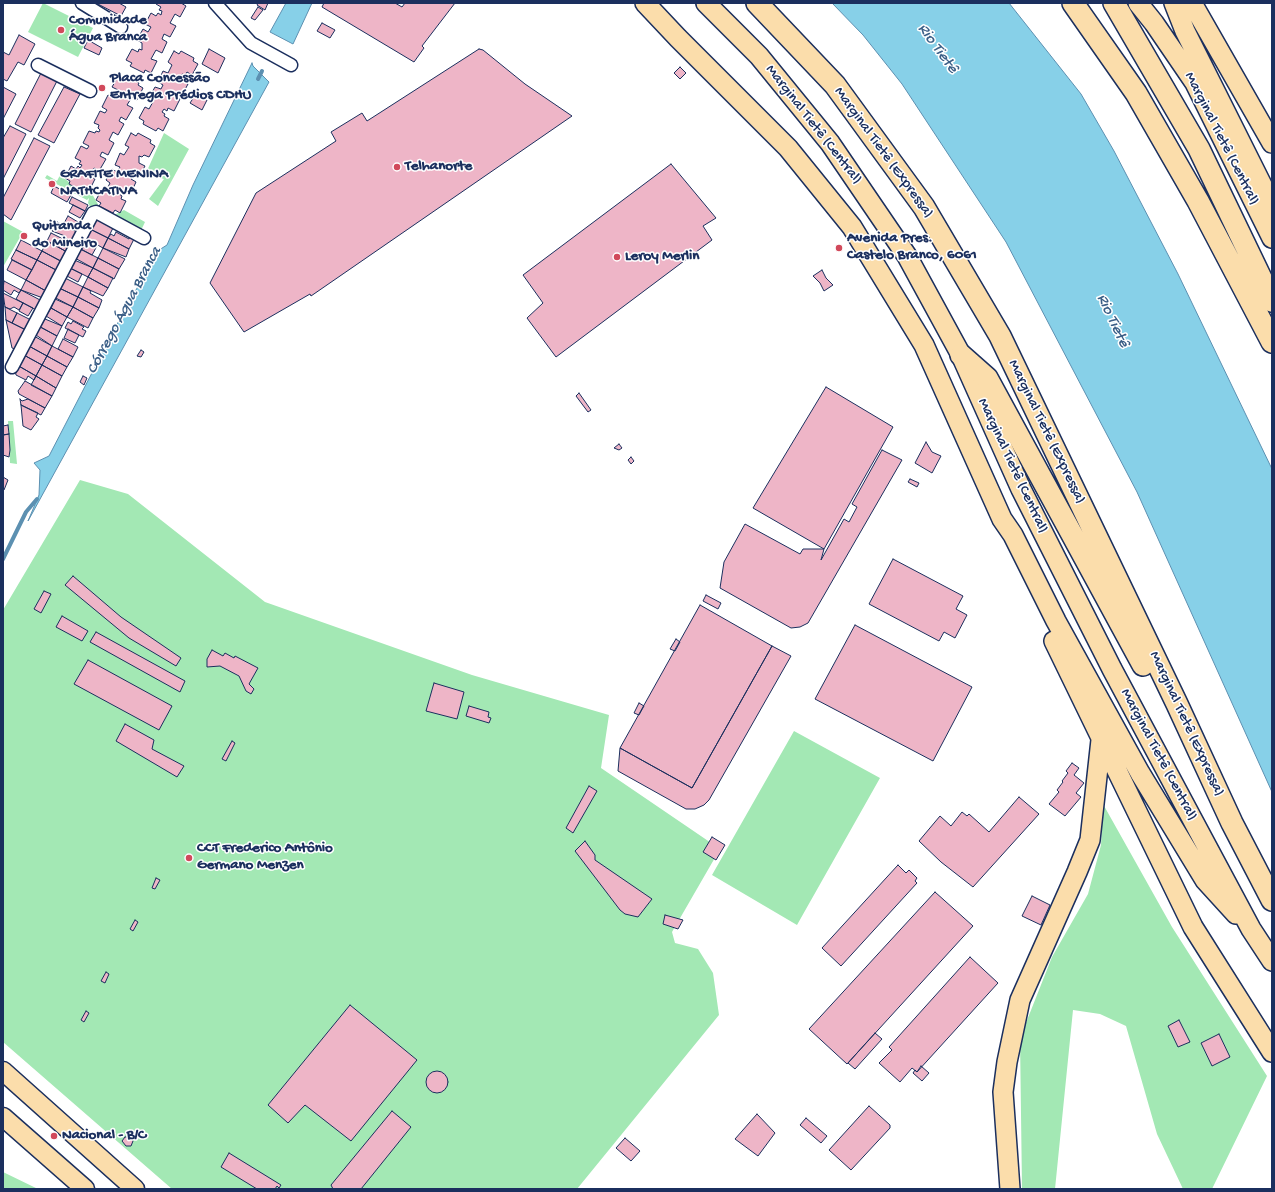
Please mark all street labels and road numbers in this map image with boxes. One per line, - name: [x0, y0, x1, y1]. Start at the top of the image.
- street label: Marginal Tietê (Central): [761, 62, 865, 188]
- street label: Marginal Tietê (Central): [1180, 69, 1262, 209]
- street label: Marginal Tietê (Expressa): [829, 84, 937, 222]
- street label: Marginal Tietê (Expressa): [1003, 357, 1089, 507]
- street label: Marginal Tietê (Central): [973, 396, 1051, 536]
- street label: Marginal Tietê (Expressa): [1144, 649, 1228, 799]
- street label: Marginal Tietê (Central): [1116, 686, 1200, 824]

